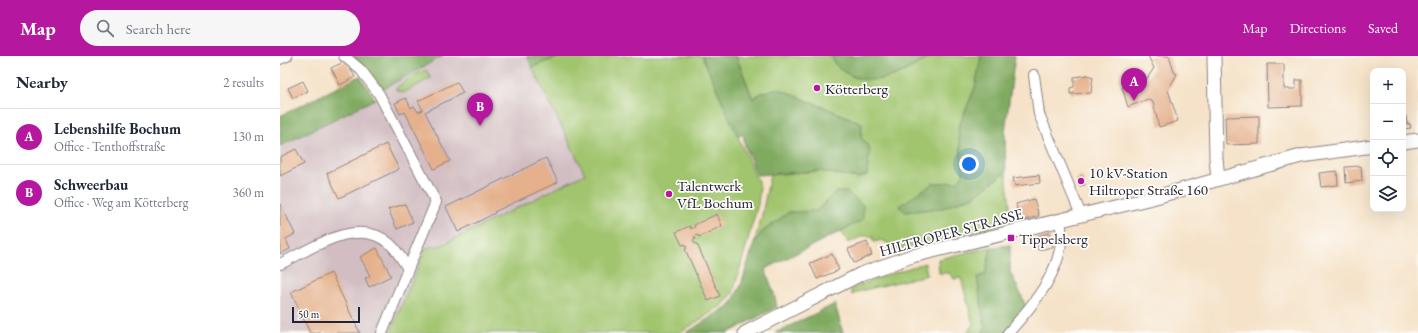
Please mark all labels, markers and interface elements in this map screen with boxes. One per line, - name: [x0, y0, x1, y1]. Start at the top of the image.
- search box: [80, 10, 360, 46]
- text: Map: [20, 16, 56, 41]
- icon: search: [94, 17, 116, 39]
- text: Search here: [126, 19, 191, 38]
- text: Map: [1242, 19, 1268, 37]
- text: Directions: [1290, 19, 1346, 37]
- text: Saved: [1368, 19, 1398, 37]
- pin: A: [1121, 68, 1147, 101]
- map controls: [1370, 68, 1406, 212]
- button: +: [1370, 68, 1406, 104]
- text: Nearby: [16, 71, 68, 93]
- text: 2 results: [223, 74, 264, 91]
- place label: Kötterberg: [825, 79, 889, 98]
- marker: Kötterberg: [812, 83, 822, 93]
- pin: B: [467, 93, 493, 126]
- button: −: [1370, 104, 1406, 140]
- text: Lebenshilfe Bochum: [54, 119, 181, 138]
- text: A: [24, 128, 34, 145]
- text: 130 m: [233, 128, 264, 145]
- text: Office · Tenthoffstraße: [54, 138, 165, 155]
- button: locate: [1370, 140, 1406, 176]
- your location: [959, 154, 979, 174]
- place label: 10 kV-Station Hiltroper Straße 160: [1089, 163, 1208, 199]
- text: Schweerbau: [54, 175, 128, 194]
- place label: Talentwerk VfL Bochum: [677, 176, 754, 212]
- marker: 10 kV-Station Hiltroper Straße 160: [1076, 176, 1086, 186]
- button: layers: [1370, 176, 1406, 212]
- text: B: [25, 184, 33, 201]
- text: 360 m: [233, 184, 264, 201]
- marker: Talentwerk VfL Bochum: [664, 189, 674, 199]
- text: Office · Weg am Kötterberg: [54, 194, 188, 211]
- street label: HILTROPER STRASSE: [877, 204, 1025, 260]
- place label: Tippelsberg: [1019, 229, 1088, 248]
- marker: Tippelsberg: [1006, 233, 1016, 243]
- scale bar: [292, 305, 360, 324]
- text: 50 m: [298, 307, 319, 321]

